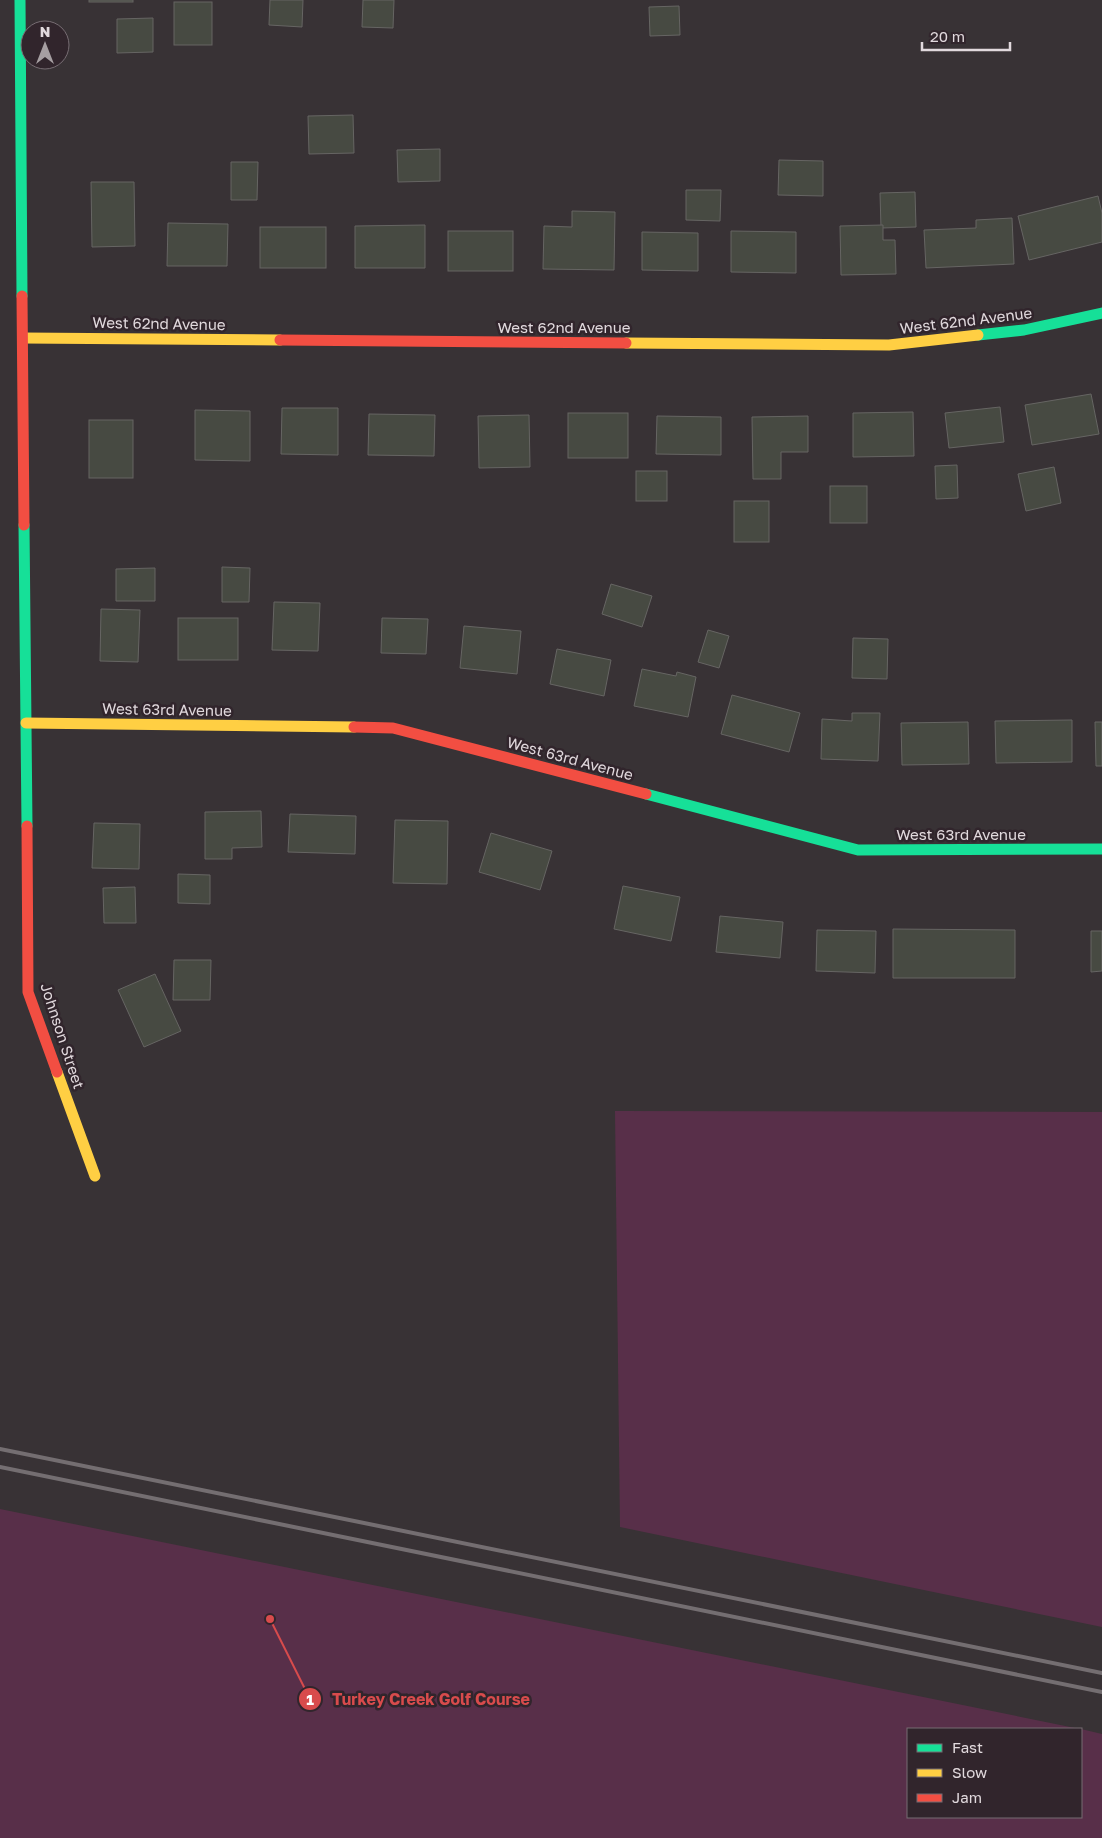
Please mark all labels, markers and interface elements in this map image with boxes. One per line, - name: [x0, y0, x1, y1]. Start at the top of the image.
- north arrow: [20, 20, 70, 70]
- scale bar: [922, 20, 1010, 52]
- text: N: [40, 23, 50, 40]
- text: 20 m: [930, 27, 965, 45]
- street label: West 62nd Avenue: [899, 303, 1033, 337]
- street label: West 62nd Avenue: [92, 313, 226, 333]
- street label: West 62nd Avenue: [497, 318, 631, 336]
- street label: West 63rd Avenue: [102, 699, 232, 719]
- street label: West 63rd Avenue: [505, 733, 636, 784]
- street label: West 63rd Avenue: [896, 825, 1026, 843]
- street label: Johnson Street: [37, 981, 89, 1091]
- callout: Turkey Creek Golf Course: [297, 1684, 540, 1715]
- text: Turkey Creek Golf Course: [332, 1689, 530, 1709]
- text: 1: [306, 1690, 314, 1708]
- legend: [907, 1728, 1082, 1818]
- text: Fast: [952, 1738, 983, 1756]
- text: Slow: [952, 1763, 987, 1781]
- text: Jam: [952, 1788, 982, 1806]

